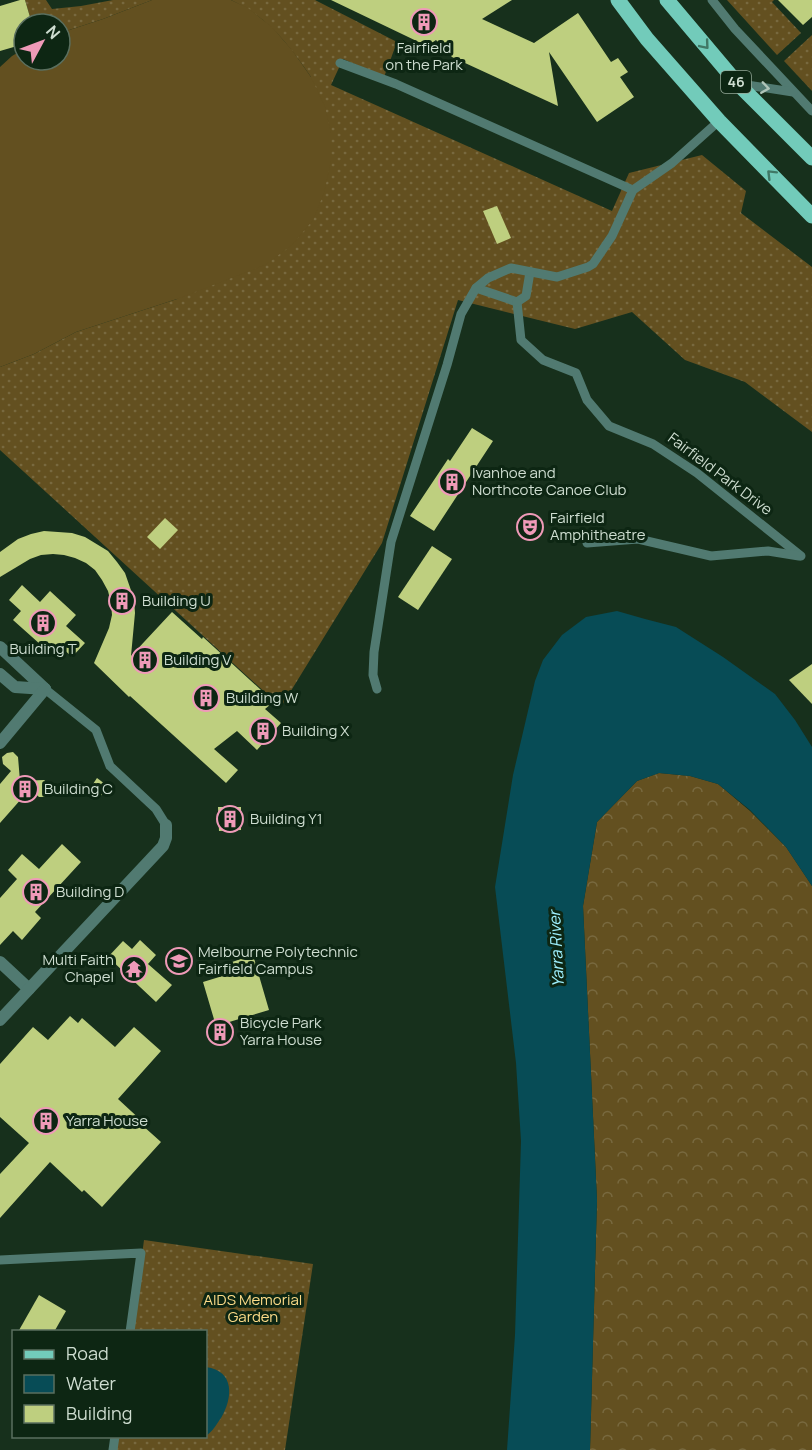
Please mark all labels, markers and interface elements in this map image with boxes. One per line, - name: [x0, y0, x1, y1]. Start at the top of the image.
- building icon: Fairfield on the Park: [409, 7, 439, 37]
- north arrow: [12, 12, 72, 72]
- text: N: [41, 21, 65, 44]
- place label: Fairfield on the Park: [385, 37, 463, 75]
- one-way arrow: [698, 38, 709, 49]
- road number: 46: [721, 71, 751, 93]
- one-way arrow: [760, 81, 770, 93]
- one-way arrow: [767, 170, 778, 181]
- street label: Fairfield Park Drive: [664, 427, 777, 520]
- place label: Ivanhoe and Northcote Canoe Club: [472, 462, 627, 500]
- building icon: Ivanhoe and Northcote Canoe Club: [437, 467, 467, 497]
- place label: Fairfield Amphitheatre: [550, 507, 646, 545]
- theatre icon: Fairfield Amphitheatre: [515, 512, 545, 542]
- building icon: Building U: [107, 586, 137, 616]
- place label: Building U: [142, 590, 211, 611]
- building icon: Building T: [28, 608, 58, 638]
- place label: Building T: [9, 638, 77, 659]
- building icon: Building V: [130, 645, 160, 675]
- place label: Building V: [164, 649, 231, 670]
- building icon: Building W: [191, 683, 221, 713]
- place label: Building W: [226, 687, 298, 708]
- building icon: Building X: [248, 716, 278, 746]
- place label: Building X: [282, 720, 349, 741]
- building icon: Building C: [10, 774, 40, 804]
- place label: Building C: [44, 778, 113, 799]
- building icon: Building Y1: [215, 804, 245, 834]
- place label: Building Y1: [250, 808, 322, 829]
- building icon: Building D: [21, 877, 51, 907]
- place label: Building D: [56, 881, 124, 902]
- water label: Yarra River: [543, 908, 569, 988]
- place label: Melbourne Polytechnic Fairfield Campus: [198, 941, 358, 979]
- school or university icon: Melbourne Polytechnic Fairfield Campus: [164, 946, 194, 976]
- place label: Multi Faith Chapel: [42, 949, 114, 987]
- temple icon: Multi Faith Chapel: [119, 954, 149, 984]
- place label: Bicycle Park Yarra House: [240, 1012, 322, 1050]
- building icon: Bicycle Park Yarra House: [205, 1017, 235, 1047]
- building icon: Yarra House: [31, 1106, 61, 1136]
- place label: Yarra House: [66, 1110, 148, 1131]
- park label: AIDS Memorial Garden: [204, 1289, 302, 1327]
- legend: [12, 1330, 207, 1438]
- text: Road: [66, 1341, 109, 1365]
- text: Water: [66, 1371, 116, 1395]
- text: Building: [66, 1401, 132, 1425]

